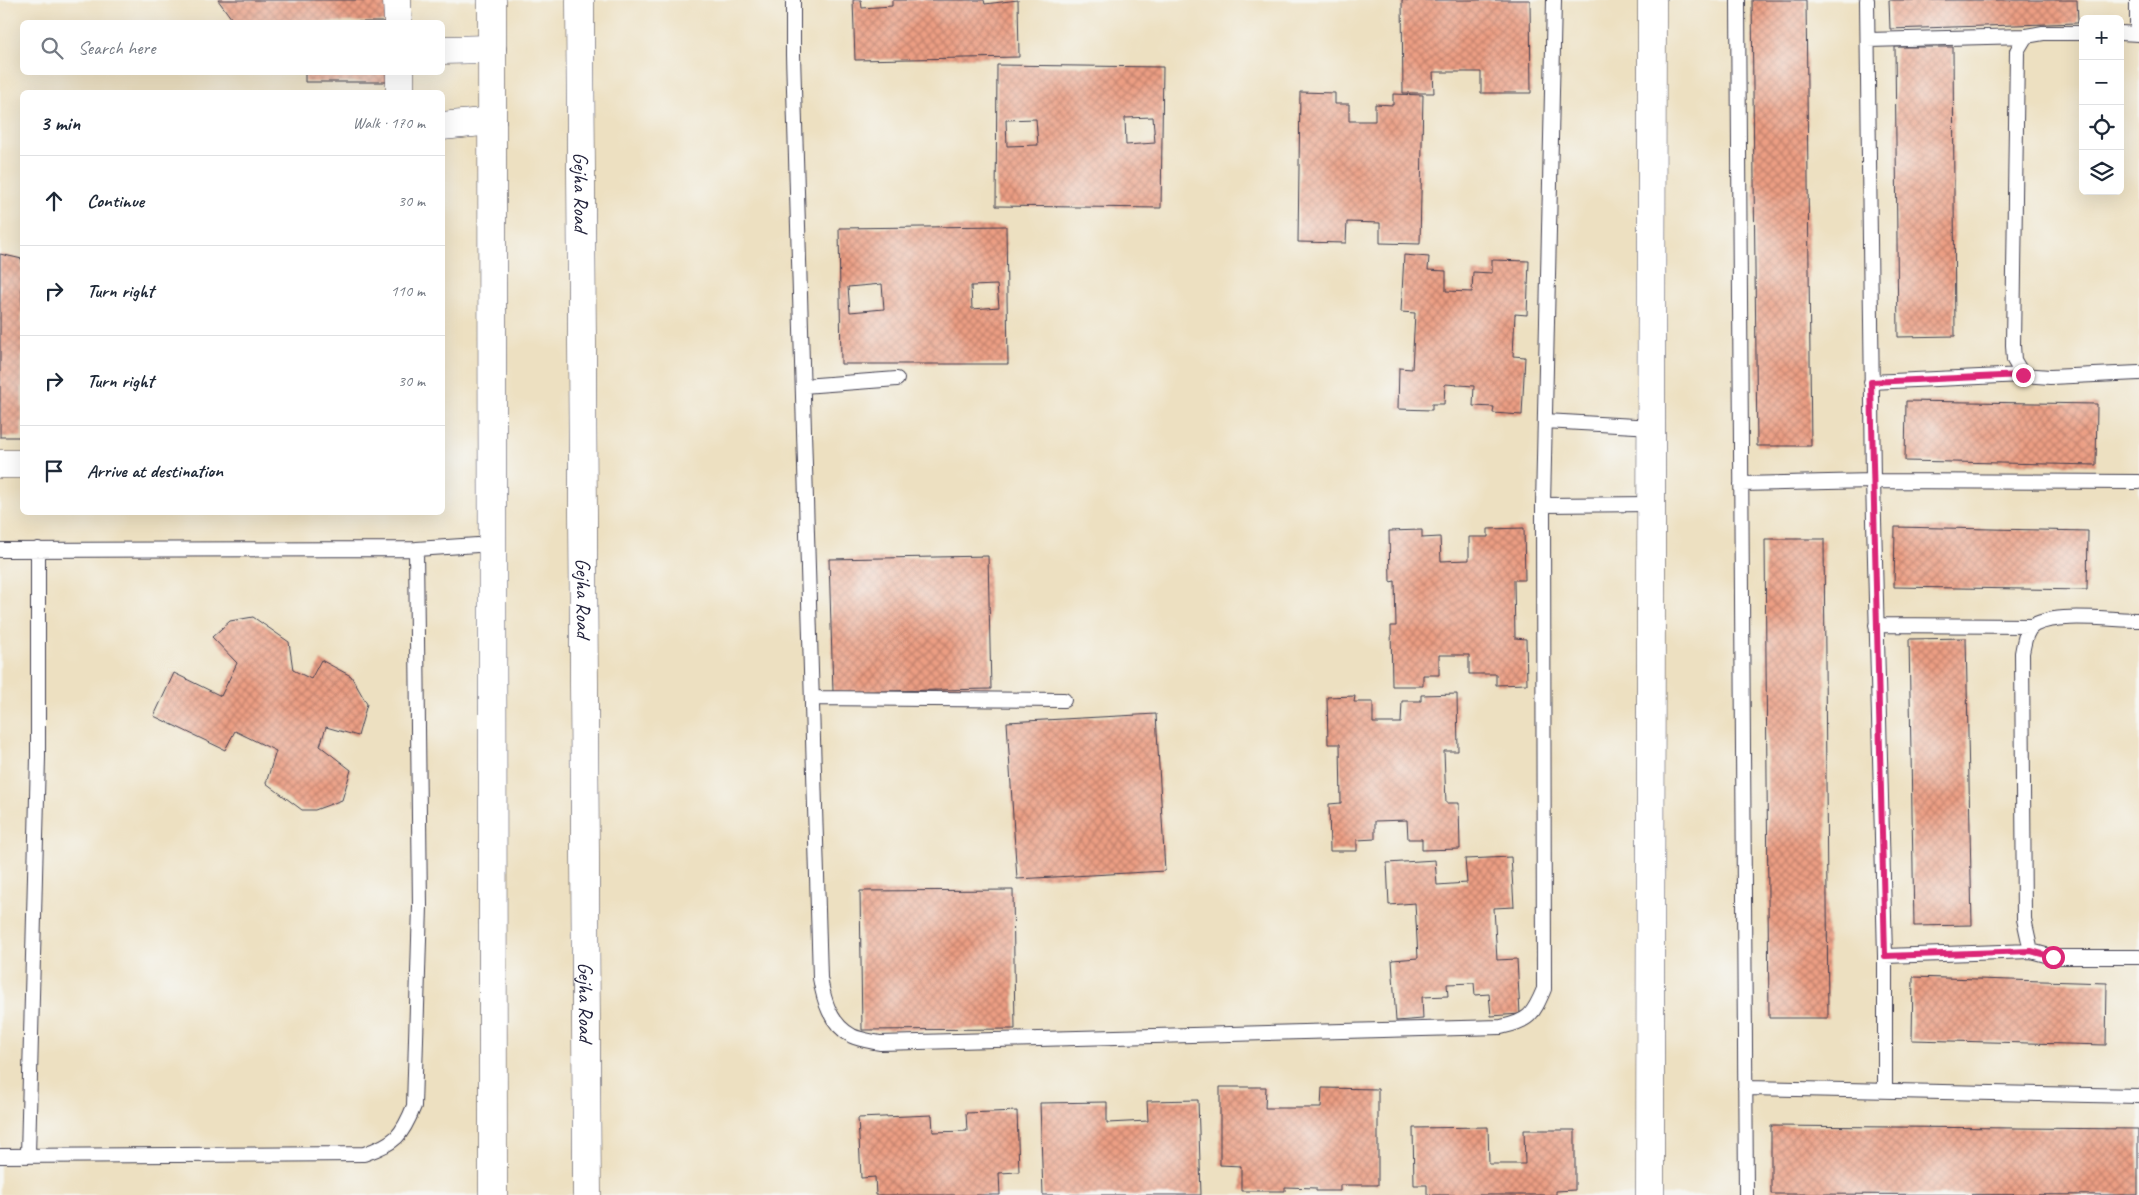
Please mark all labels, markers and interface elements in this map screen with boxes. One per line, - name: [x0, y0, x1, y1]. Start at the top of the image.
- map controls: [2079, 15, 2124, 195]
- button: +: [2079, 15, 2124, 60]
- search box: [20, 20, 445, 75]
- icon: search: [38, 34, 66, 62]
- text: Search here: [78, 36, 155, 60]
- button: −: [2079, 60, 2124, 105]
- button: locate: [2079, 105, 2124, 150]
- text: 3 min: [40, 110, 80, 136]
- text: Walk · 170 m: [353, 113, 425, 133]
- button: layers: [2079, 150, 2124, 195]
- street label: Gejha Road: [568, 152, 594, 235]
- icon: ahead: [40, 187, 68, 215]
- text: Continue: [87, 189, 144, 213]
- text: 30 m: [398, 191, 425, 211]
- icon: right: [40, 277, 68, 305]
- text: Turn right: [87, 279, 154, 303]
- text: 110 m: [391, 281, 425, 301]
- route end: [2012, 364, 2035, 387]
- icon: right: [40, 367, 68, 395]
- text: Turn right: [87, 369, 154, 393]
- text: 30 m: [398, 371, 425, 391]
- icon: arrive: [40, 457, 68, 485]
- text: Arrive at destination: [87, 459, 223, 483]
- street label: Gejha Road: [570, 558, 597, 641]
- route start: [2042, 946, 2065, 969]
- street label: Gejha Road: [573, 962, 599, 1045]

